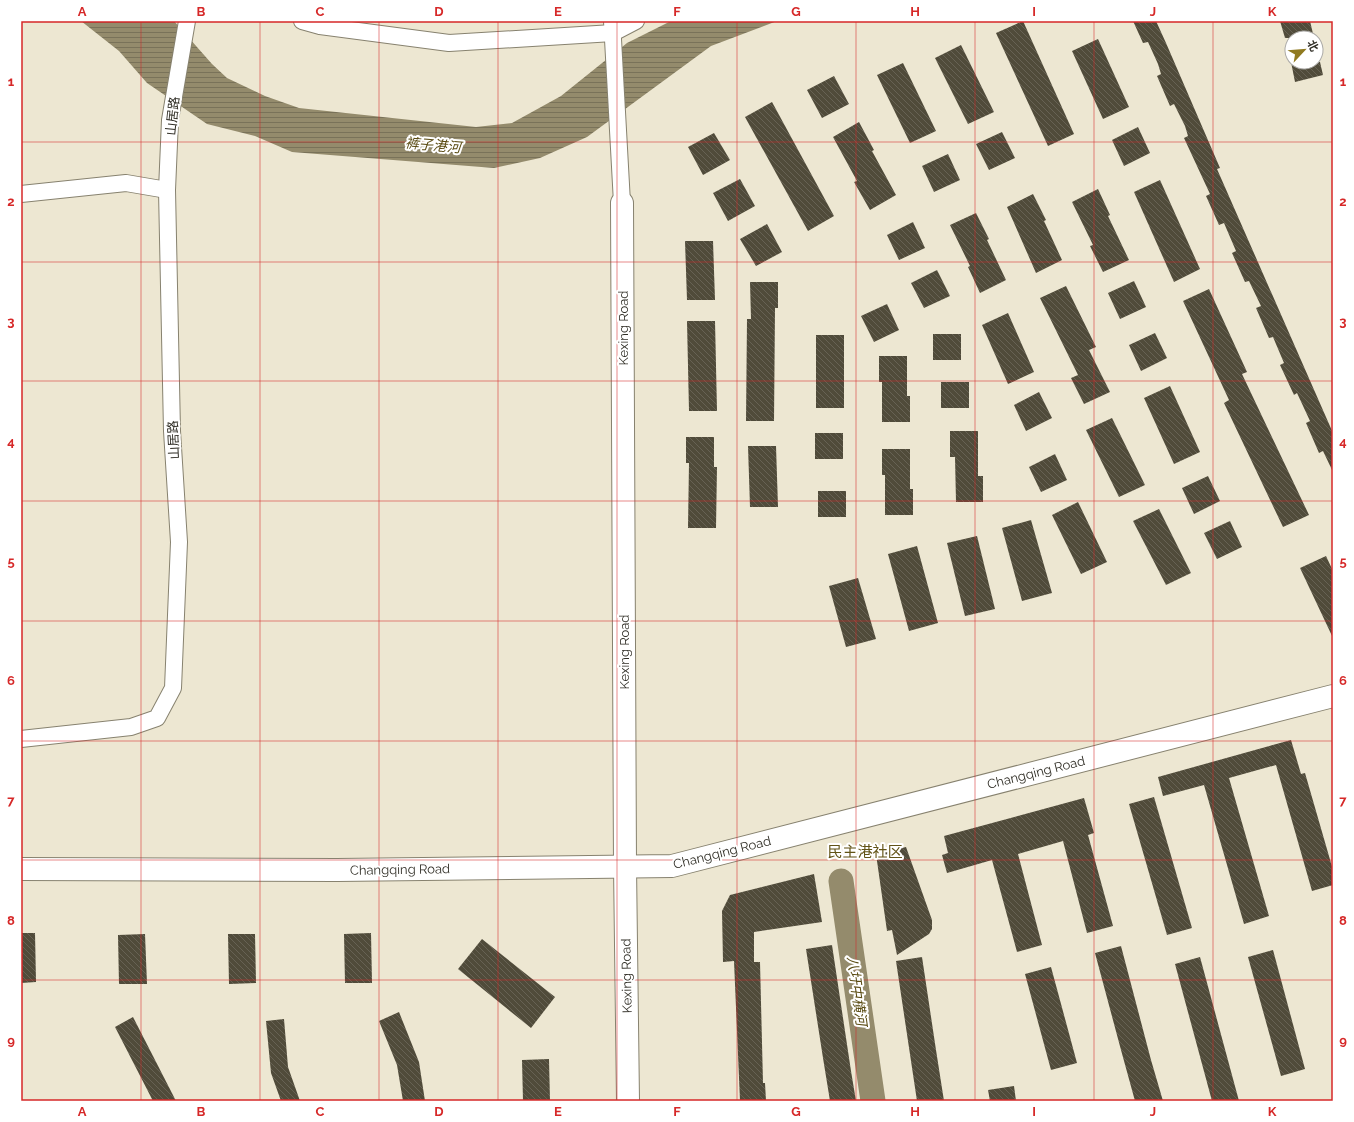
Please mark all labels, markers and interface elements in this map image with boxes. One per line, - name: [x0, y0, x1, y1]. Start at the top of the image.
- text: A: [78, 4, 87, 19]
- text: B: [197, 4, 206, 19]
- text: C: [316, 4, 325, 19]
- text: D: [434, 4, 444, 19]
- text: E: [554, 4, 562, 19]
- text: F: [673, 4, 681, 19]
- text: G: [791, 4, 801, 19]
- text: H: [910, 4, 920, 19]
- text: I: [1032, 4, 1036, 19]
- text: J: [1150, 4, 1156, 19]
- text: K: [1268, 4, 1277, 19]
- north arrow: [1284, 30, 1324, 70]
- text: 北: [1304, 38, 1321, 54]
- text: 1: [8, 74, 15, 89]
- text: 1: [1340, 74, 1347, 89]
- street label: 山居路: [163, 96, 182, 136]
- water label: 裤子港河: [404, 135, 465, 156]
- text: 2: [7, 194, 15, 209]
- text: 2: [1339, 194, 1347, 209]
- street label: Kexing Road: [616, 291, 631, 365]
- text: 3: [7, 314, 15, 329]
- text: 3: [1339, 314, 1347, 329]
- street label: 山居路: [165, 420, 182, 460]
- text: 4: [7, 434, 15, 449]
- text: 4: [1339, 434, 1347, 449]
- text: 5: [7, 554, 15, 569]
- text: 5: [1339, 554, 1347, 569]
- street label: Kexing Road: [617, 615, 632, 689]
- text: 6: [7, 673, 15, 688]
- text: 6: [1339, 673, 1347, 688]
- street label: Changqing Road: [986, 753, 1087, 792]
- text: 7: [7, 793, 15, 808]
- text: 7: [1339, 793, 1347, 808]
- street label: Changqing Road: [672, 833, 773, 872]
- district label: 民主港社区: [827, 843, 903, 861]
- street label: Changqing Road: [350, 861, 450, 878]
- text: 8: [7, 913, 15, 928]
- text: 8: [1339, 913, 1347, 928]
- street label: Kexing Road: [618, 938, 635, 1014]
- water label: 八圩中横河: [844, 955, 870, 1030]
- text: 9: [7, 1033, 15, 1048]
- text: 9: [1339, 1033, 1347, 1048]
- text: A: [78, 1104, 87, 1119]
- text: B: [197, 1104, 206, 1119]
- text: C: [316, 1104, 325, 1119]
- text: D: [434, 1104, 444, 1119]
- text: E: [554, 1104, 562, 1119]
- text: F: [673, 1104, 681, 1119]
- text: G: [791, 1104, 801, 1119]
- text: H: [910, 1104, 920, 1119]
- text: I: [1032, 1104, 1036, 1119]
- text: J: [1150, 1104, 1156, 1119]
- text: K: [1268, 1104, 1277, 1119]

